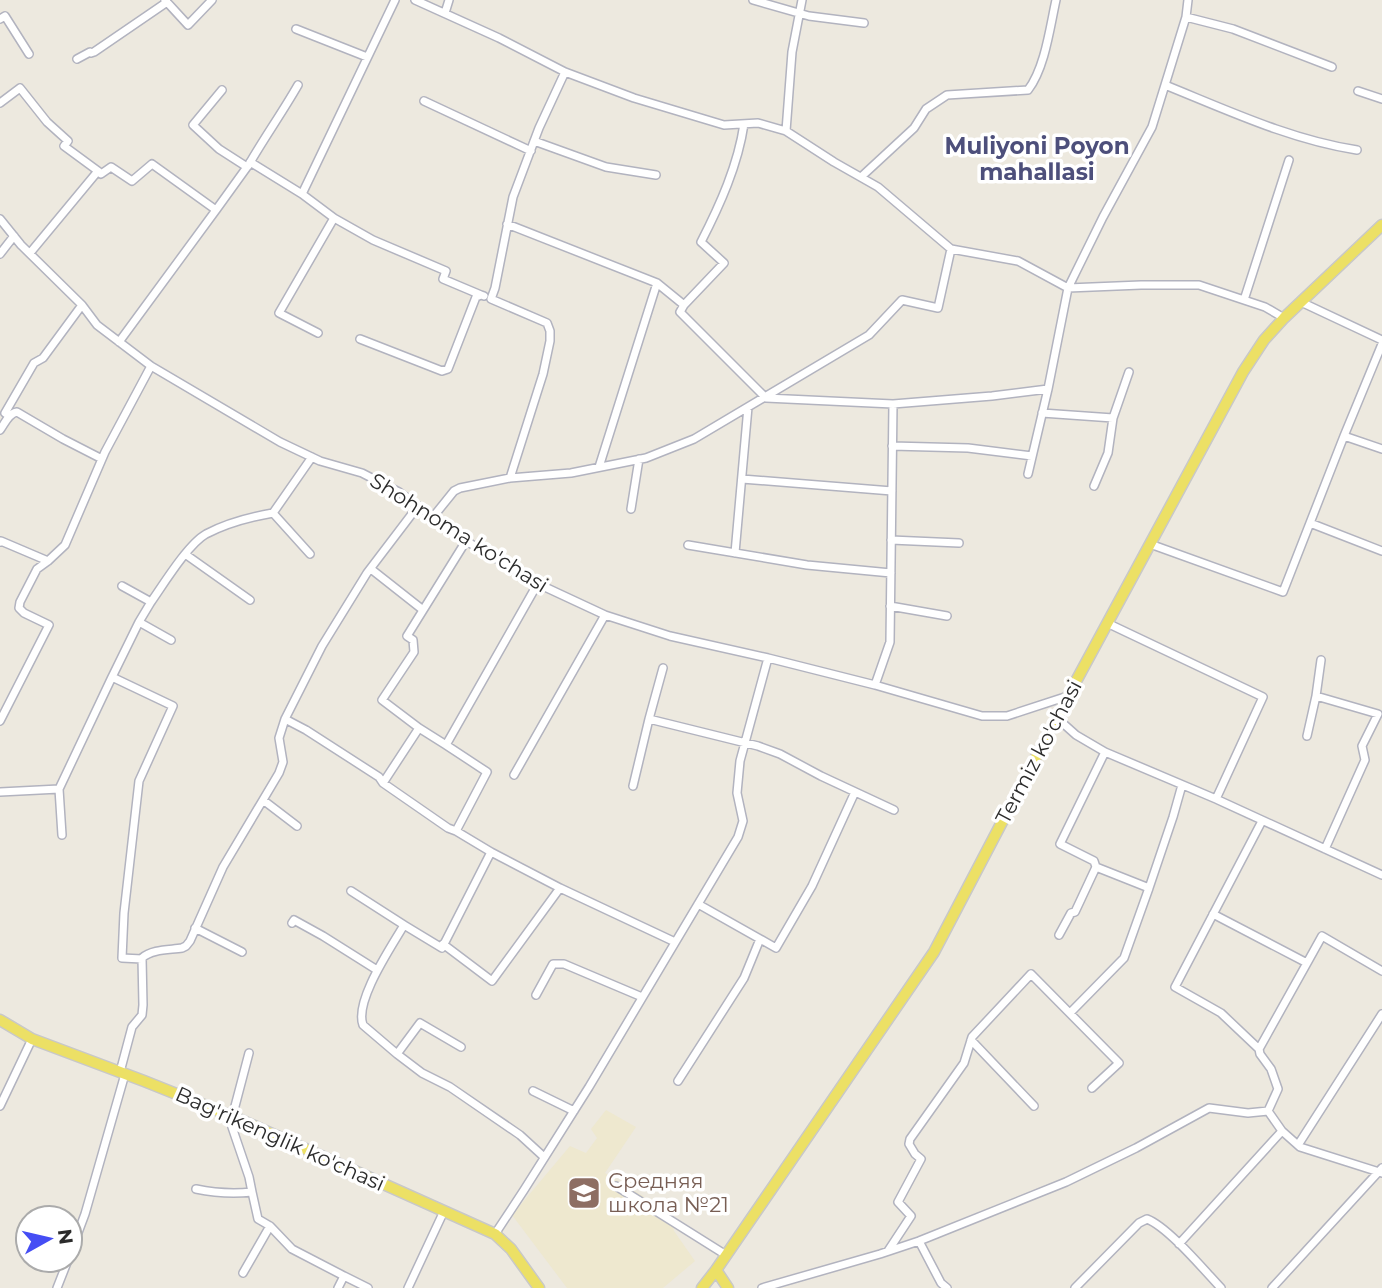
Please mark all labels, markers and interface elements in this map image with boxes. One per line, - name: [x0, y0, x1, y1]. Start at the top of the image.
- district label: Muliyoni Poyon mahallasi: [944, 132, 1130, 186]
- street label: Shohnoma ko'chasi: [366, 468, 553, 598]
- street label: Termiz ko'chasi: [990, 676, 1087, 828]
- street label: Bag'rikenglik ko'chasi: [172, 1081, 389, 1196]
- place label: Средняя школа №21: [608, 1168, 729, 1217]
- school or university icon: Средняя школа №21: [565, 1174, 603, 1212]
- north arrow: [14, 1204, 84, 1274]
- text: N: [53, 1227, 78, 1246]

